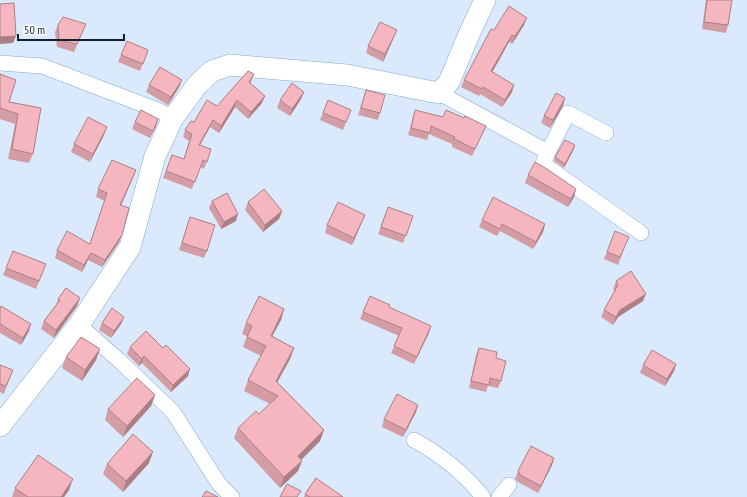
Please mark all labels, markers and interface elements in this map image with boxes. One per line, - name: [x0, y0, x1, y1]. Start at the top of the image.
- scale bar: [18, 16, 124, 42]
- text: 50 m: [24, 22, 45, 37]

